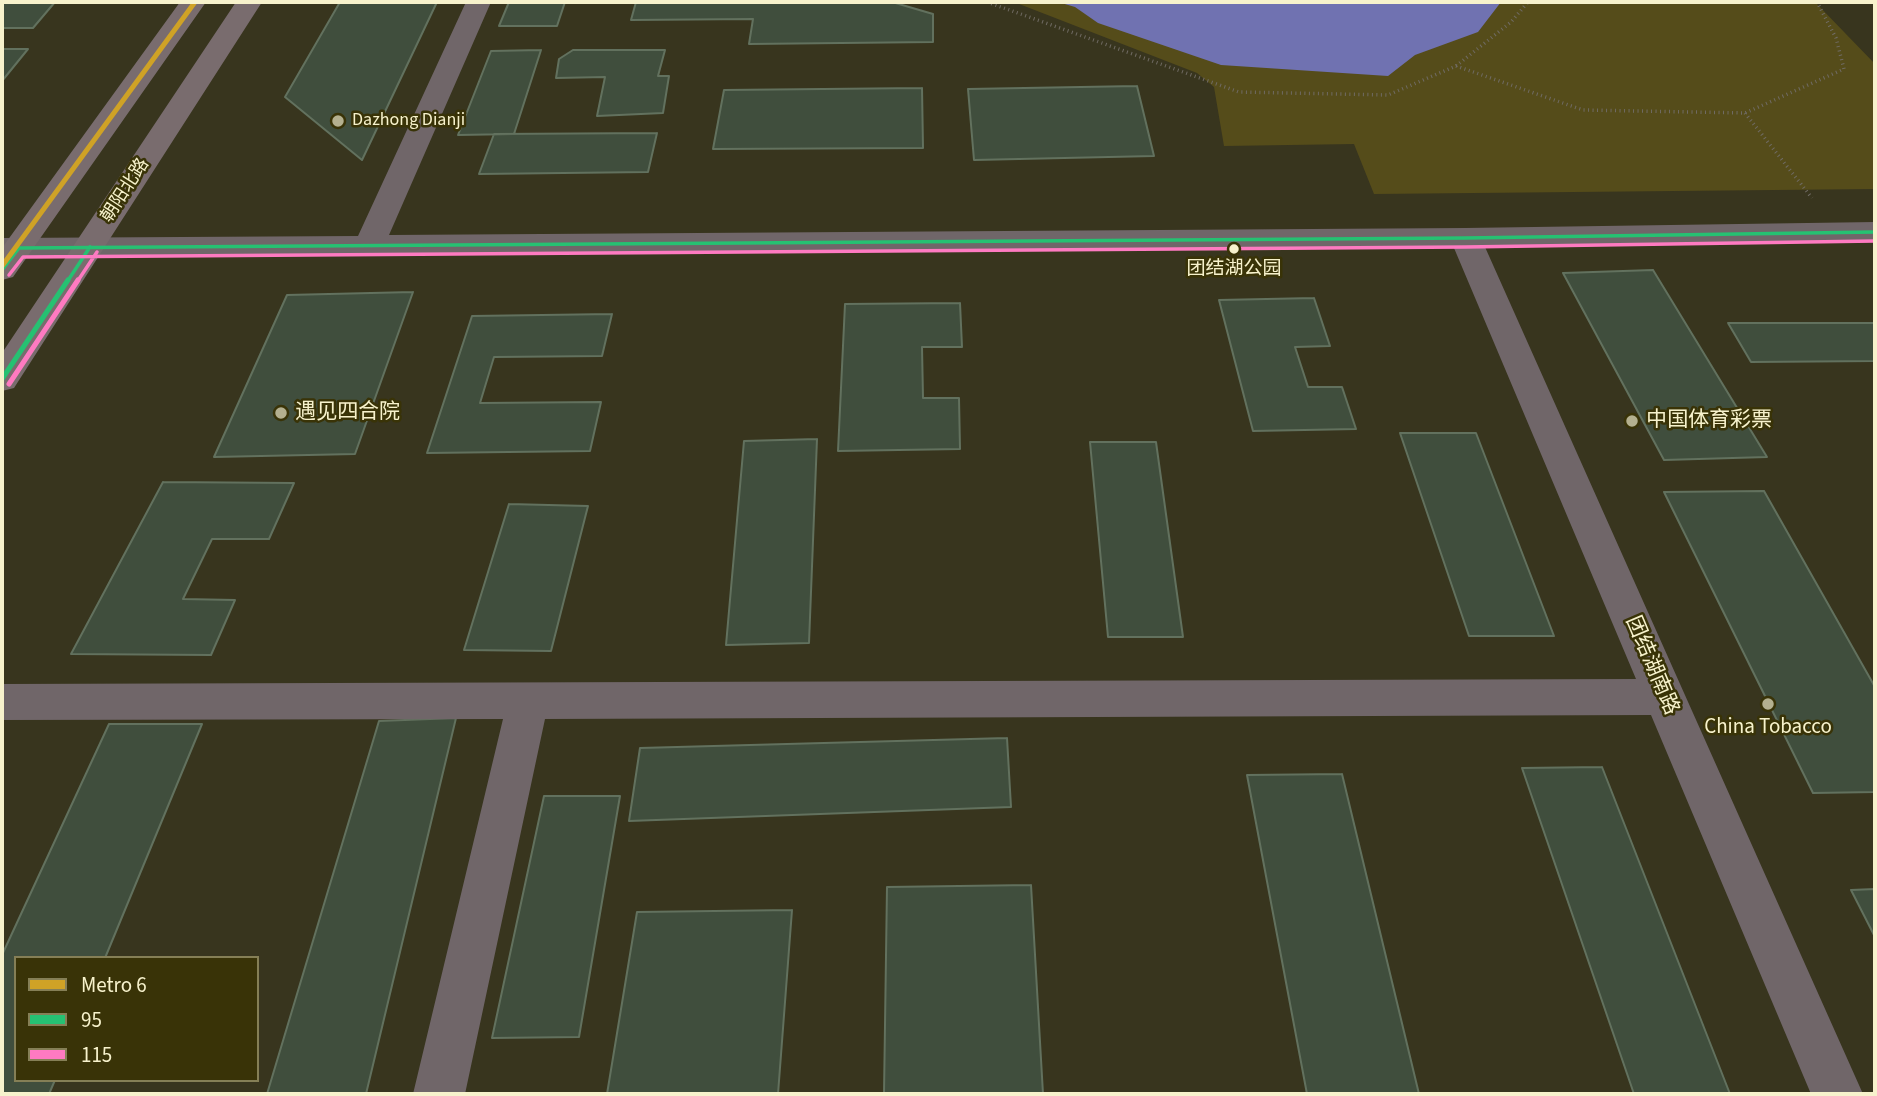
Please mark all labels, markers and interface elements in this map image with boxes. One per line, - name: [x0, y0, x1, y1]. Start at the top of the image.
- place label: Dazhong Dianji: [352, 110, 465, 132]
- marker: Dazhong Dianji: [330, 113, 346, 129]
- street label: 朝阳北路: [97, 155, 155, 227]
- marker: 团结湖公园: [1227, 242, 1241, 256]
- place label: 团结湖公园: [1187, 259, 1281, 281]
- place label: 遇见四合院: [295, 400, 400, 426]
- marker: 遇见四合院: [273, 405, 289, 421]
- place label: 中国体育彩票: [1646, 408, 1772, 434]
- marker: 中国体育彩票: [1624, 413, 1640, 429]
- street label: 团结湖南路: [1619, 613, 1683, 719]
- marker: China Tobacco: [1760, 696, 1776, 712]
- place label: China Tobacco: [1704, 715, 1832, 741]
- legend: [14, 956, 259, 1082]
- text: Metro 6: [81, 970, 147, 1000]
- text: 95: [81, 1005, 102, 1035]
- text: 115: [81, 1040, 112, 1070]

